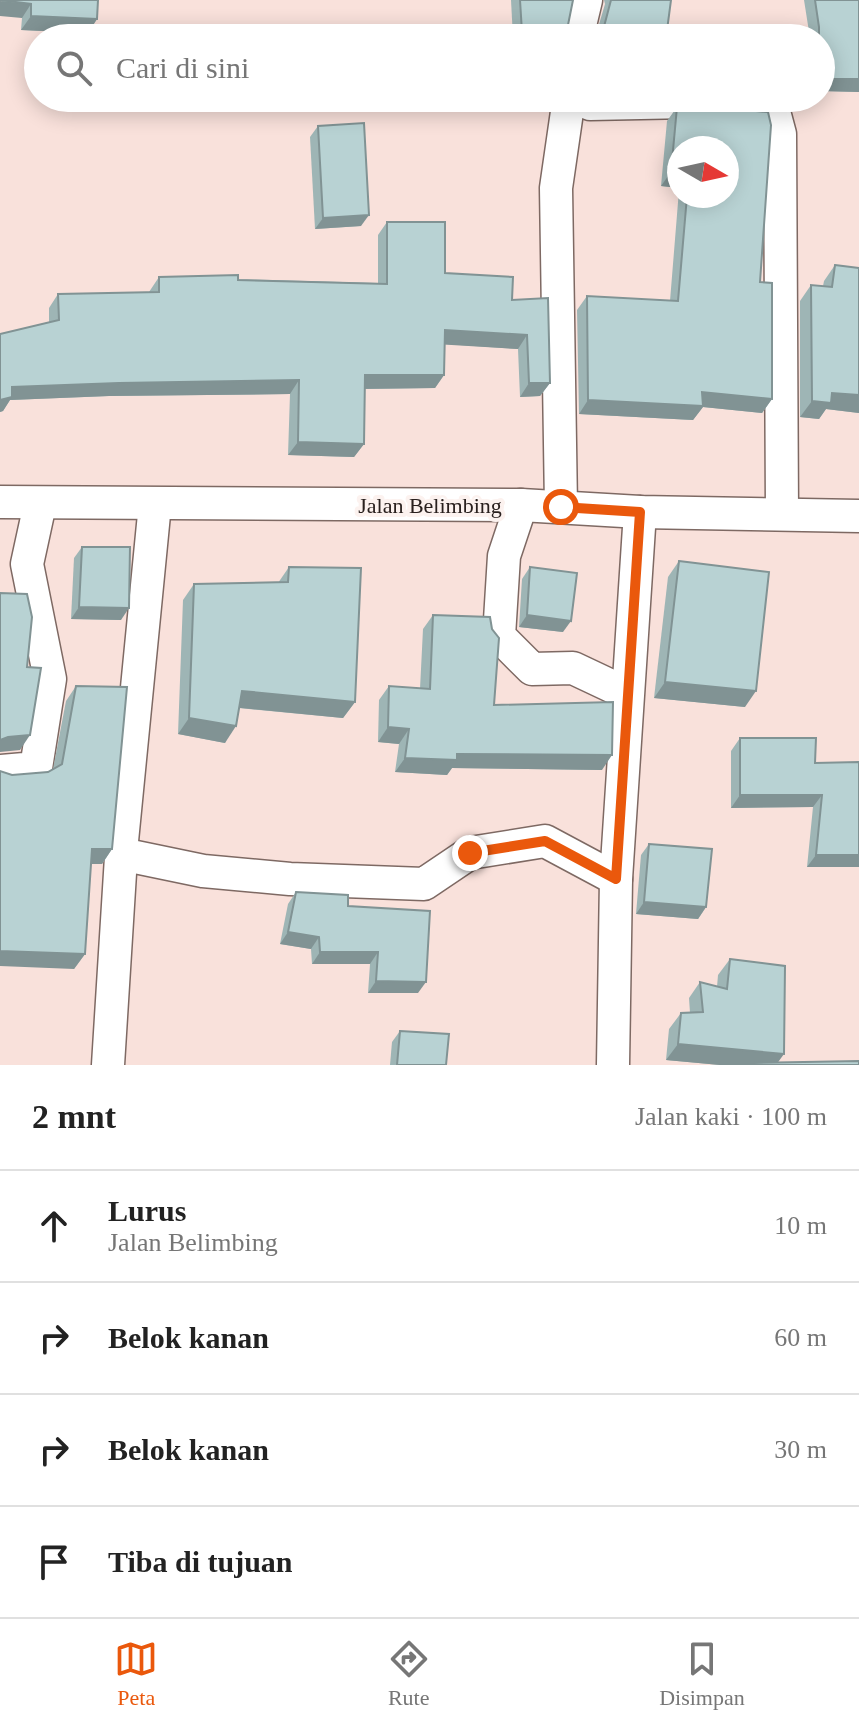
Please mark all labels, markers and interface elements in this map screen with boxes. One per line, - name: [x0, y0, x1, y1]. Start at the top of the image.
- search box: [24, 24, 835, 112]
- icon: search: [52, 46, 96, 90]
- text: Cari di sini: [116, 51, 249, 84]
- north arrow: [667, 136, 739, 208]
- route start: [543, 489, 579, 525]
- street label: Jalan Belimbing: [358, 493, 502, 518]
- route end: [452, 835, 488, 871]
- text: 2 mnt: [32, 1098, 116, 1135]
- text: Jalan kaki · 100 m: [635, 1102, 827, 1131]
- text: Lurus: [108, 1194, 186, 1227]
- icon: ahead: [32, 1204, 76, 1248]
- text: 10 m: [774, 1211, 827, 1240]
- text: Jalan Belimbing: [108, 1228, 278, 1257]
- icon: right: [32, 1316, 76, 1360]
- text: Belok kanan: [108, 1321, 269, 1354]
- text: 60 m: [774, 1323, 827, 1352]
- icon: right: [32, 1428, 76, 1472]
- text: Belok kanan: [108, 1433, 269, 1466]
- text: 30 m: [774, 1435, 827, 1464]
- icon: arrive: [32, 1540, 76, 1584]
- text: Tiba di tujuan: [108, 1545, 293, 1578]
- tab: Peta: [114, 1637, 158, 1711]
- tab: Rute: [387, 1637, 431, 1711]
- tab: Disimpan: [659, 1637, 745, 1711]

